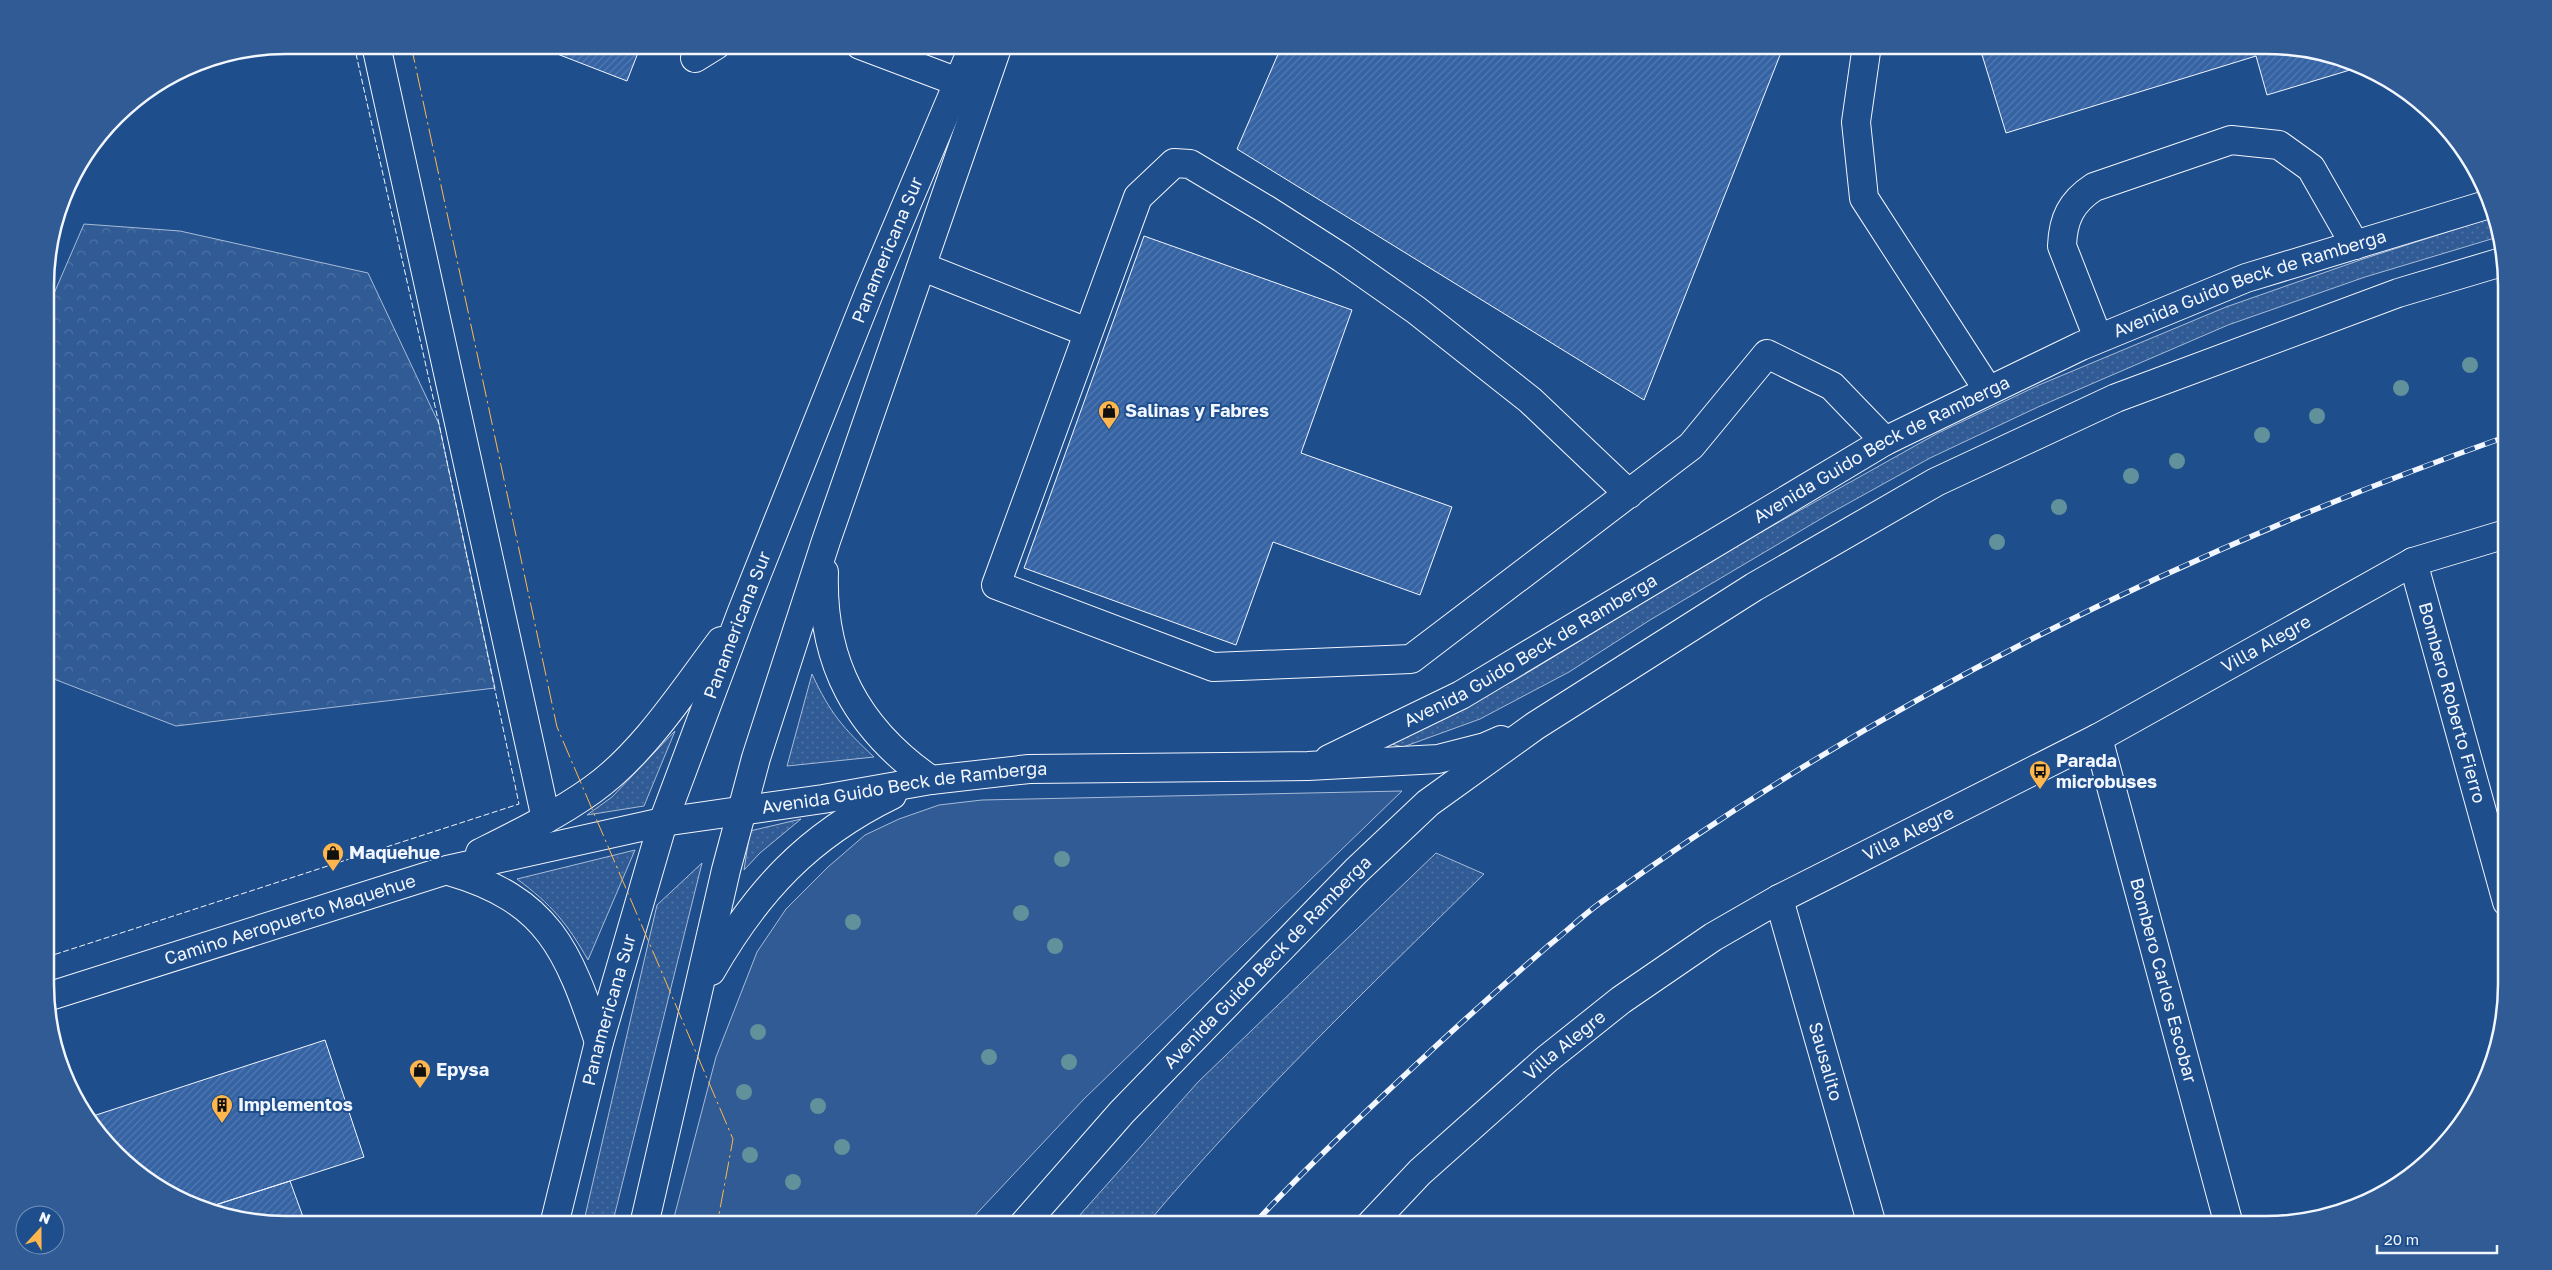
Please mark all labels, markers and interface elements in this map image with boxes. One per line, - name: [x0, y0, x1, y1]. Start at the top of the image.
- street label: Panamericana Sur: [846, 173, 927, 326]
- street label: Avenida Guido Beck de Ramberga: [2110, 224, 2389, 342]
- street label: Avenida Guido Beck de Ramberga: [1749, 370, 2013, 527]
- shop icon: Salinas y Fabres: [1097, 399, 1121, 430]
- place label: Salinas y Fabres: [1125, 399, 1269, 421]
- street label: Panamericana Sur: [698, 548, 775, 702]
- street label: Avenida Guido Beck de Ramberga: [1400, 568, 1660, 731]
- street label: Bombero Roberto Fierro: [2415, 600, 2491, 805]
- street label: Villa Alegre: [2217, 609, 2314, 677]
- place label: Parada microbuses: [2056, 749, 2157, 792]
- street label: Avenida Guido Beck de Ramberga: [760, 757, 1047, 818]
- bus stop icon: Parada microbuses: [2028, 759, 2052, 790]
- street label: Villa Alegre: [1859, 801, 1957, 865]
- shop icon: Maquehue: [321, 841, 345, 872]
- place label: Maquehue: [349, 841, 440, 863]
- street label: Avenida Guido Beck de Ramberga: [1158, 851, 1375, 1073]
- street label: Camino Aeropuerto Maquehue: [161, 869, 418, 969]
- street label: Bombero Carlos Escobar: [2126, 875, 2202, 1085]
- street label: Panamericana Sur: [577, 931, 640, 1088]
- street label: Villa Alegre: [1519, 1005, 1609, 1085]
- street label: Sausalito: [1805, 1019, 1848, 1103]
- shop icon: Epysa: [408, 1058, 432, 1089]
- place label: Epysa: [436, 1058, 489, 1080]
- building icon: Implementos: [210, 1093, 234, 1124]
- place label: Implementos: [238, 1093, 353, 1115]
- north arrow: [15, 1205, 65, 1255]
- text: N: [37, 1208, 53, 1227]
- scale bar: [2377, 1222, 2497, 1254]
- text: 20 m: [2384, 1230, 2419, 1248]

